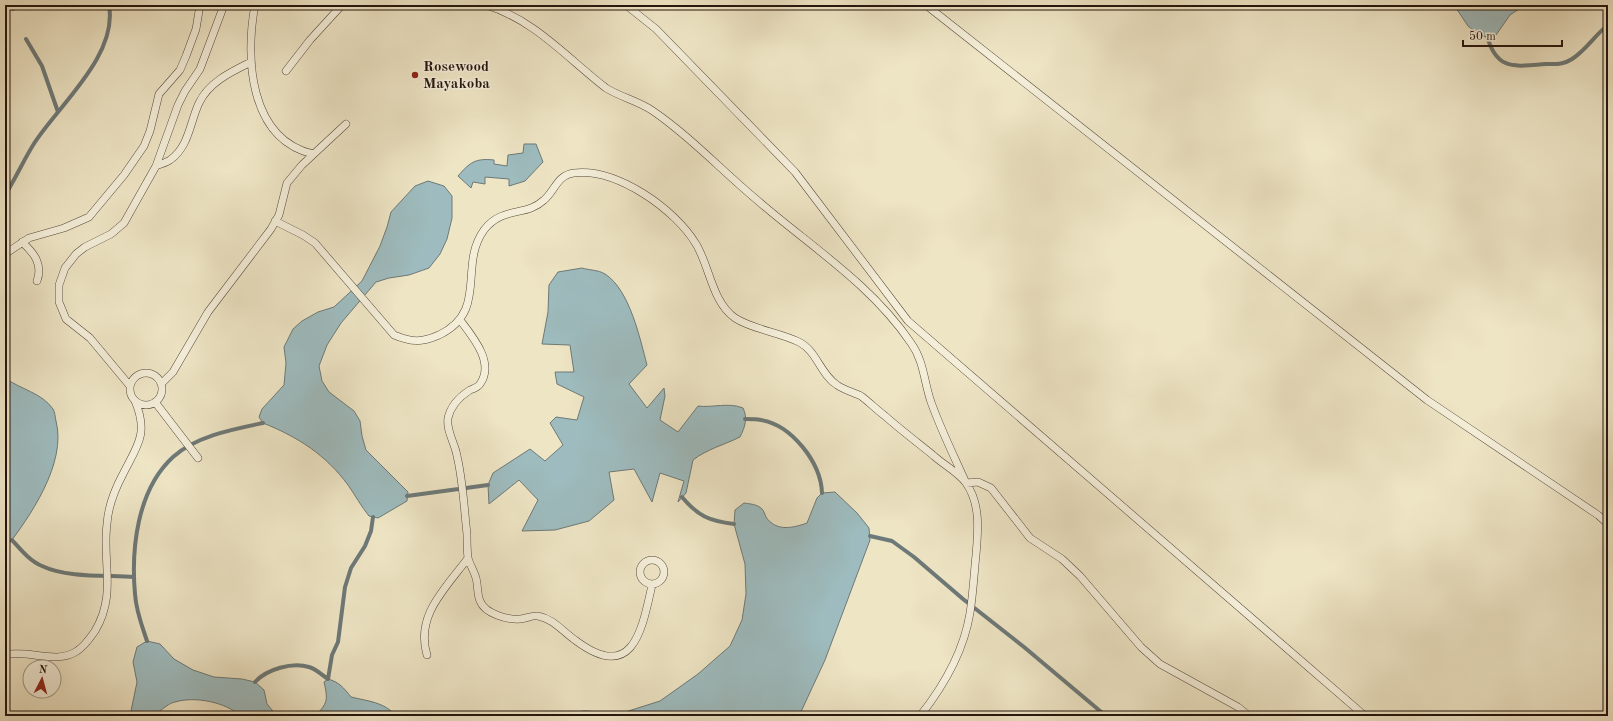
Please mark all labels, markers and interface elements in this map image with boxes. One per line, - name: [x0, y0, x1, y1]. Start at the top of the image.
- scale bar: [1463, 22, 1562, 48]
- text: 50 m: [1469, 30, 1496, 43]
- place label: Rosewood Mayakoba: [423, 60, 490, 92]
- marker: Rosewood Mayakoba: [410, 70, 420, 80]
- north arrow: [22, 659, 62, 699]
- text: N: [38, 665, 48, 677]

